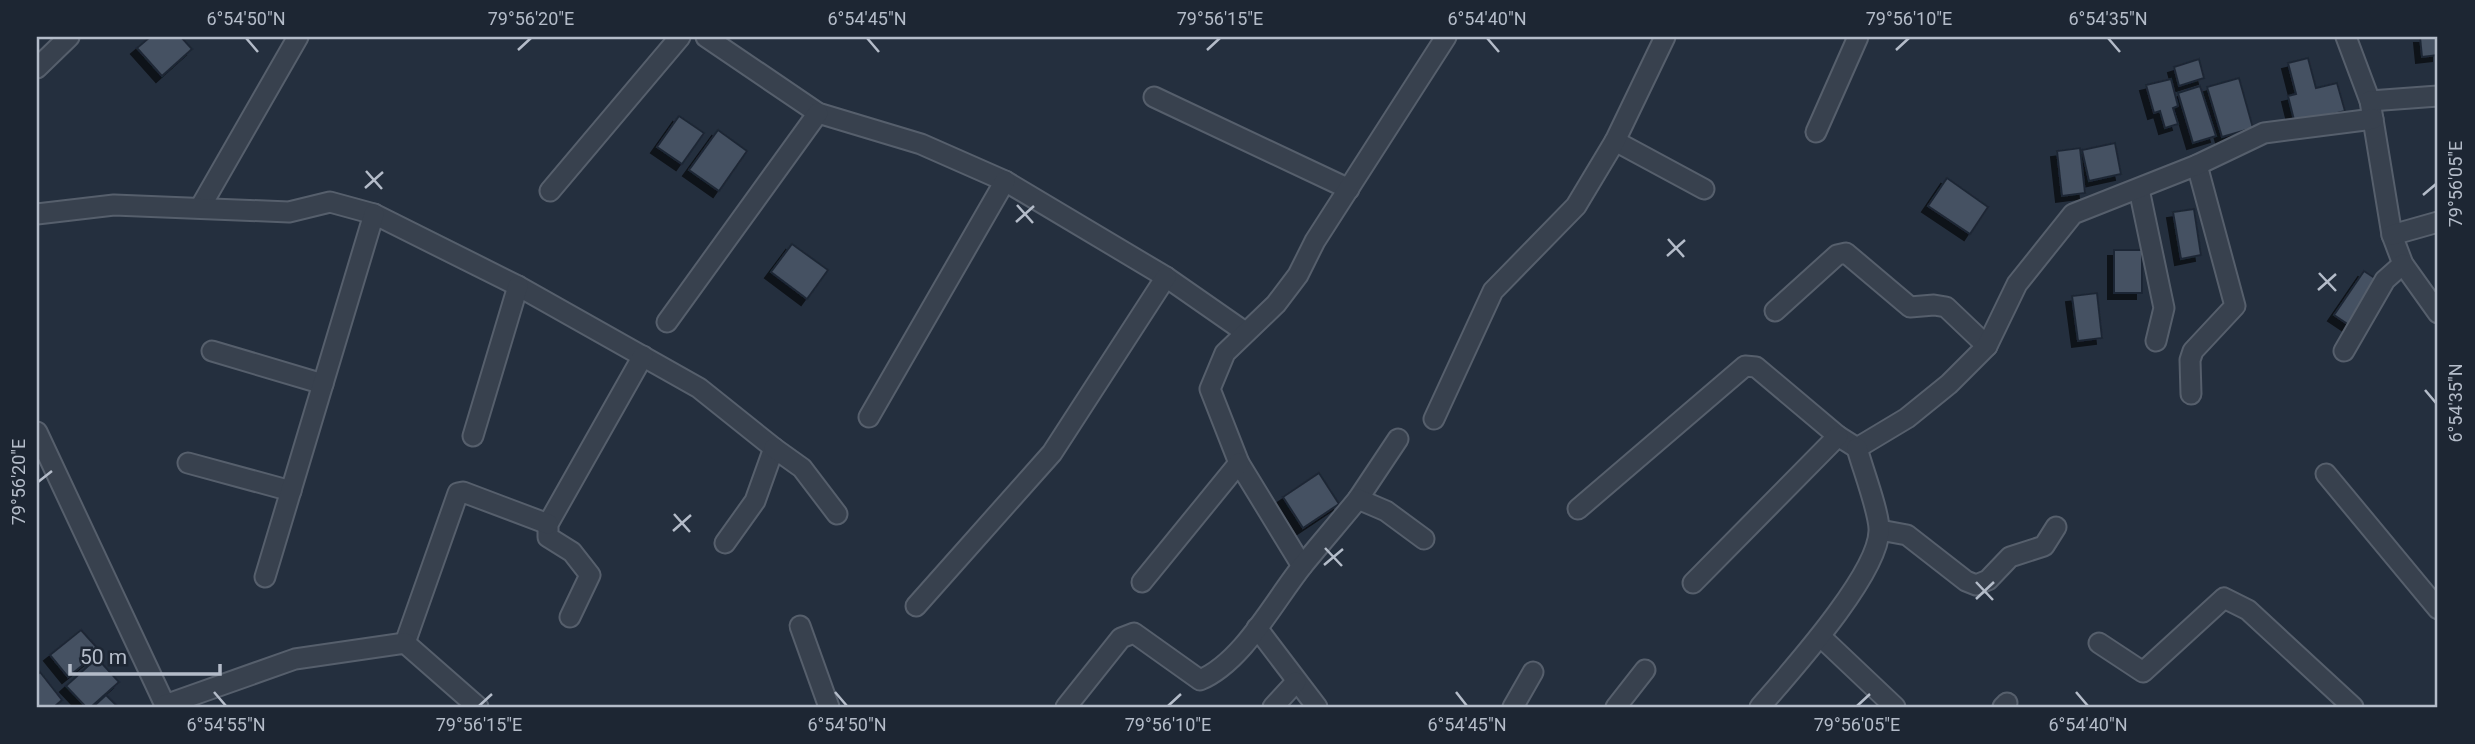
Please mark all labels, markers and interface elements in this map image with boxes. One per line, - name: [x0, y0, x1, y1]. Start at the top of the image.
- text: 6°54'50"N: [206, 8, 286, 29]
- text: 79°56'20"E: [488, 8, 574, 29]
- text: 6°54'45"N: [827, 8, 907, 29]
- text: 79°56'15"E: [1177, 8, 1263, 29]
- text: 6°54'40"N: [1447, 8, 1527, 29]
- text: 79°56'10"E: [1866, 8, 1952, 29]
- text: 6°54'35"N: [2068, 8, 2148, 29]
- text: 79°56'05"E: [2445, 141, 2466, 227]
- text: 6°54'35"N: [2445, 363, 2466, 443]
- text: 79°56'20"E: [8, 439, 29, 525]
- scale bar: [70, 632, 220, 676]
- text: 50 m: [80, 645, 127, 669]
- text: 6°54'55"N: [186, 714, 266, 735]
- text: 79°56'15"E: [436, 714, 522, 735]
- text: 6°54'50"N: [807, 714, 887, 735]
- text: 79°56'10"E: [1125, 714, 1211, 735]
- text: 6°54'45"N: [1427, 714, 1507, 735]
- text: 79°56'05"E: [1814, 714, 1900, 735]
- text: 6°54'40"N: [2048, 714, 2128, 735]

